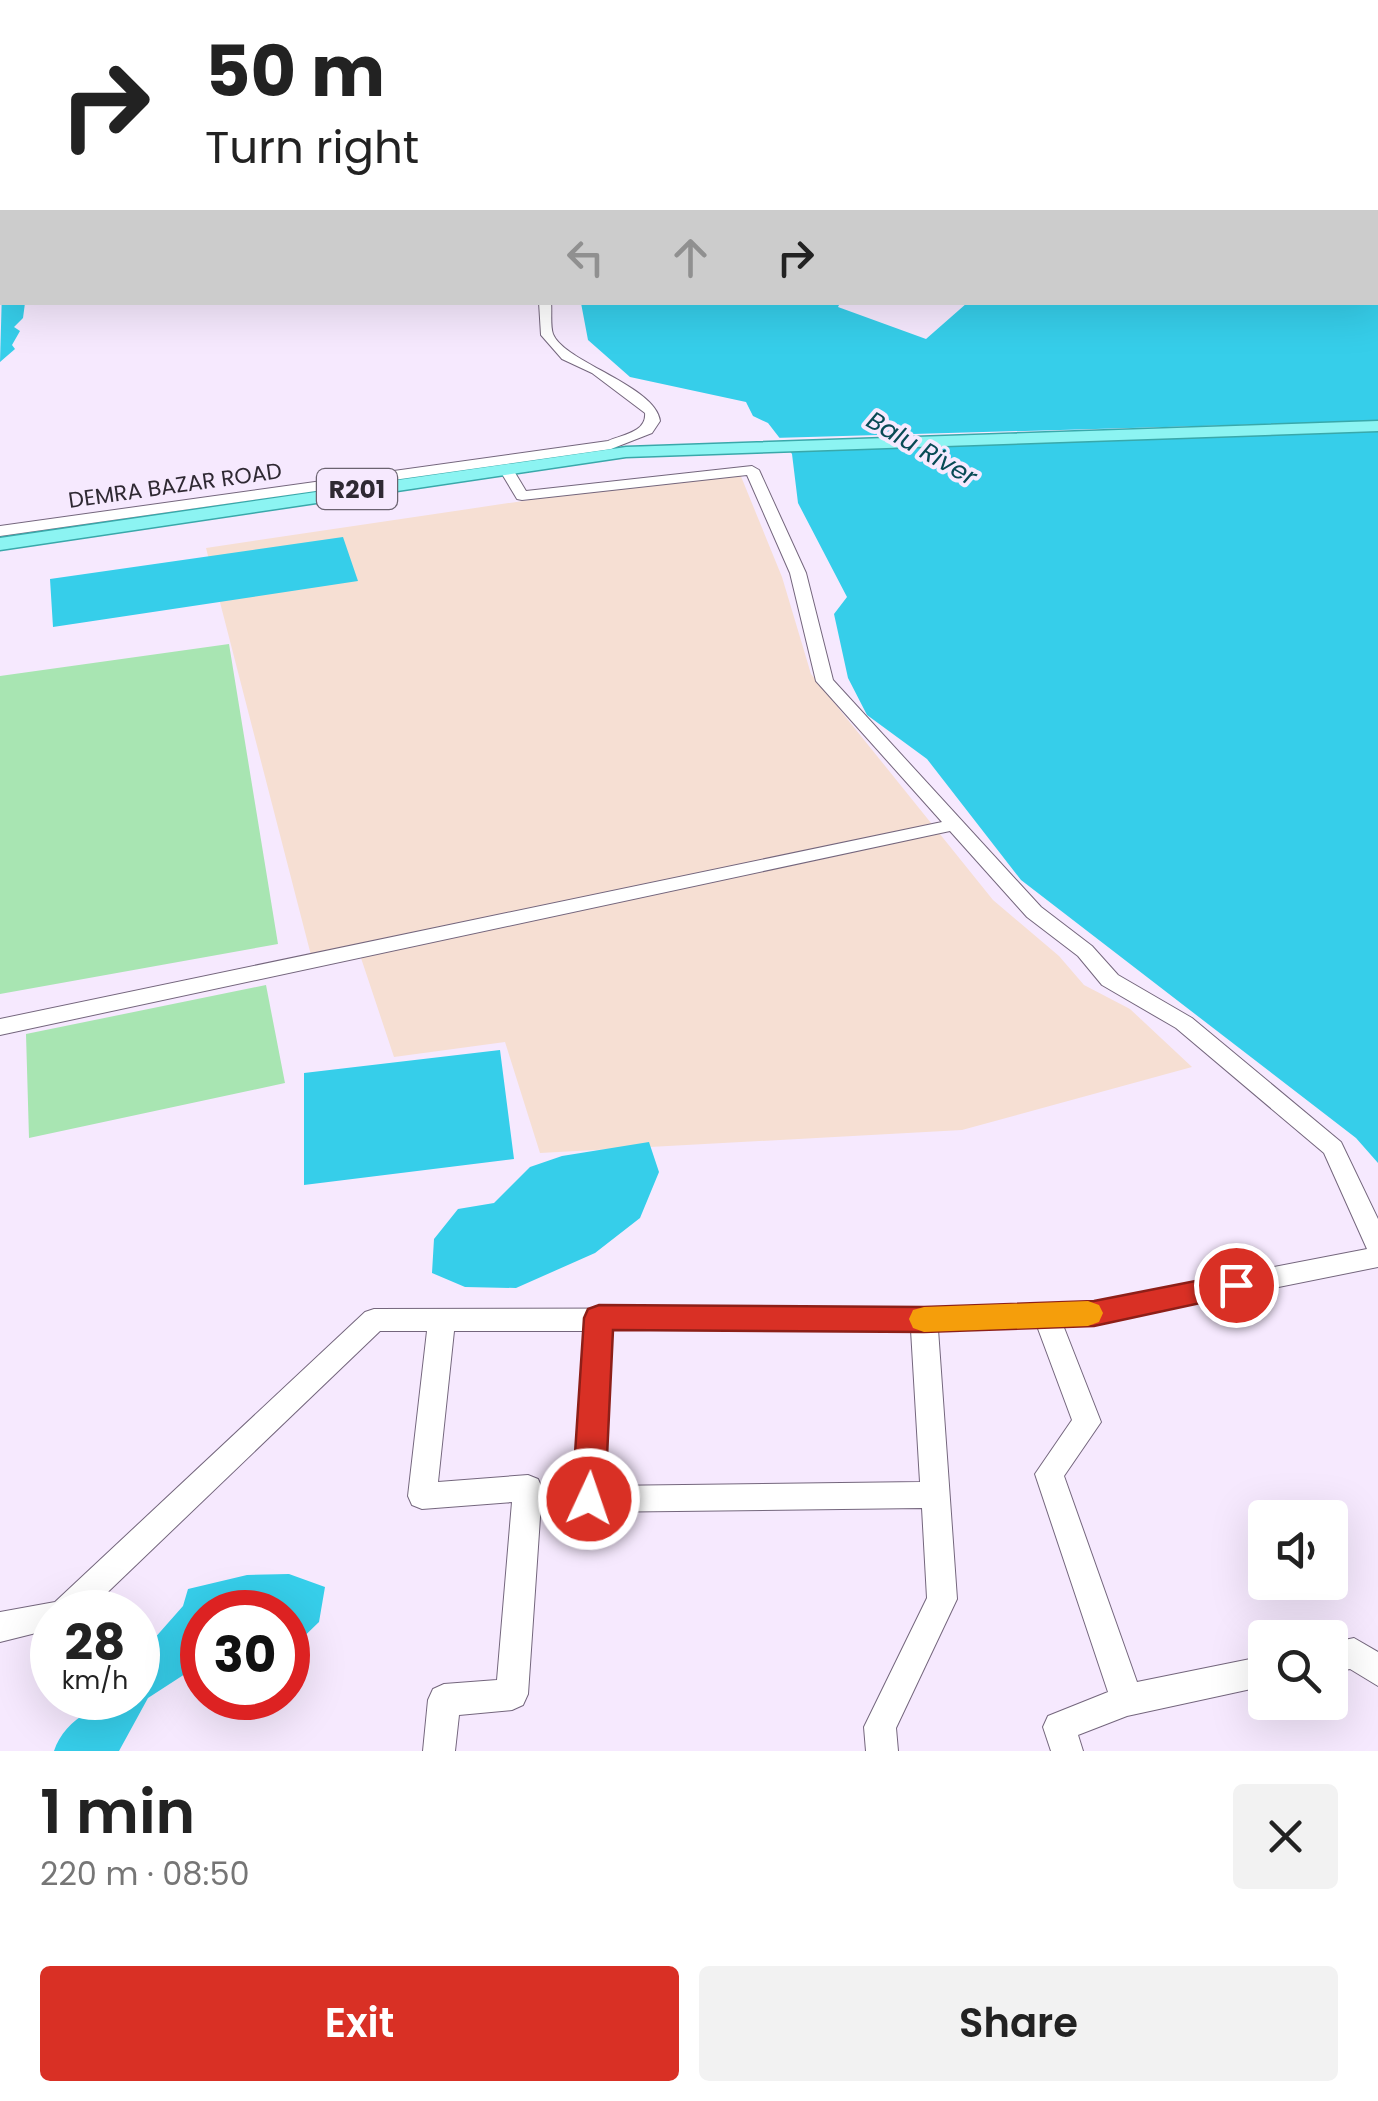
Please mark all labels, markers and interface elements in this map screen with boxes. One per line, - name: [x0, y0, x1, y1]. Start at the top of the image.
- text: 50 m: [205, 22, 385, 121]
- icon: right: [40, 40, 170, 170]
- text: Turn right: [205, 116, 419, 179]
- icon: left: [558, 230, 613, 285]
- icon: ahead: [663, 230, 718, 285]
- icon: right: [768, 230, 823, 285]
- water label: Balu River: [860, 403, 984, 494]
- street label: DEMRA BAZAR ROAD: [66, 455, 284, 516]
- road number: R201: [317, 469, 397, 509]
- pin: [1194, 1243, 1279, 1328]
- icon: arrive: [1209, 1258, 1264, 1313]
- position arrow: [537, 1447, 641, 1551]
- map controls: [1248, 1500, 1348, 1720]
- button: sound: [1248, 1500, 1348, 1600]
- speed limit sign: 30: [180, 1590, 310, 1720]
- text: 28: [65, 1607, 125, 1678]
- button: search: [1248, 1620, 1348, 1720]
- text: km/h: [62, 1663, 128, 1698]
- text: 1 min: [40, 1770, 195, 1854]
- button: close: [1233, 1784, 1338, 1889]
- text: 220 m · 08:50: [40, 1851, 250, 1896]
- button: Exit: [40, 1966, 679, 2081]
- button: Share: [699, 1966, 1338, 2081]

